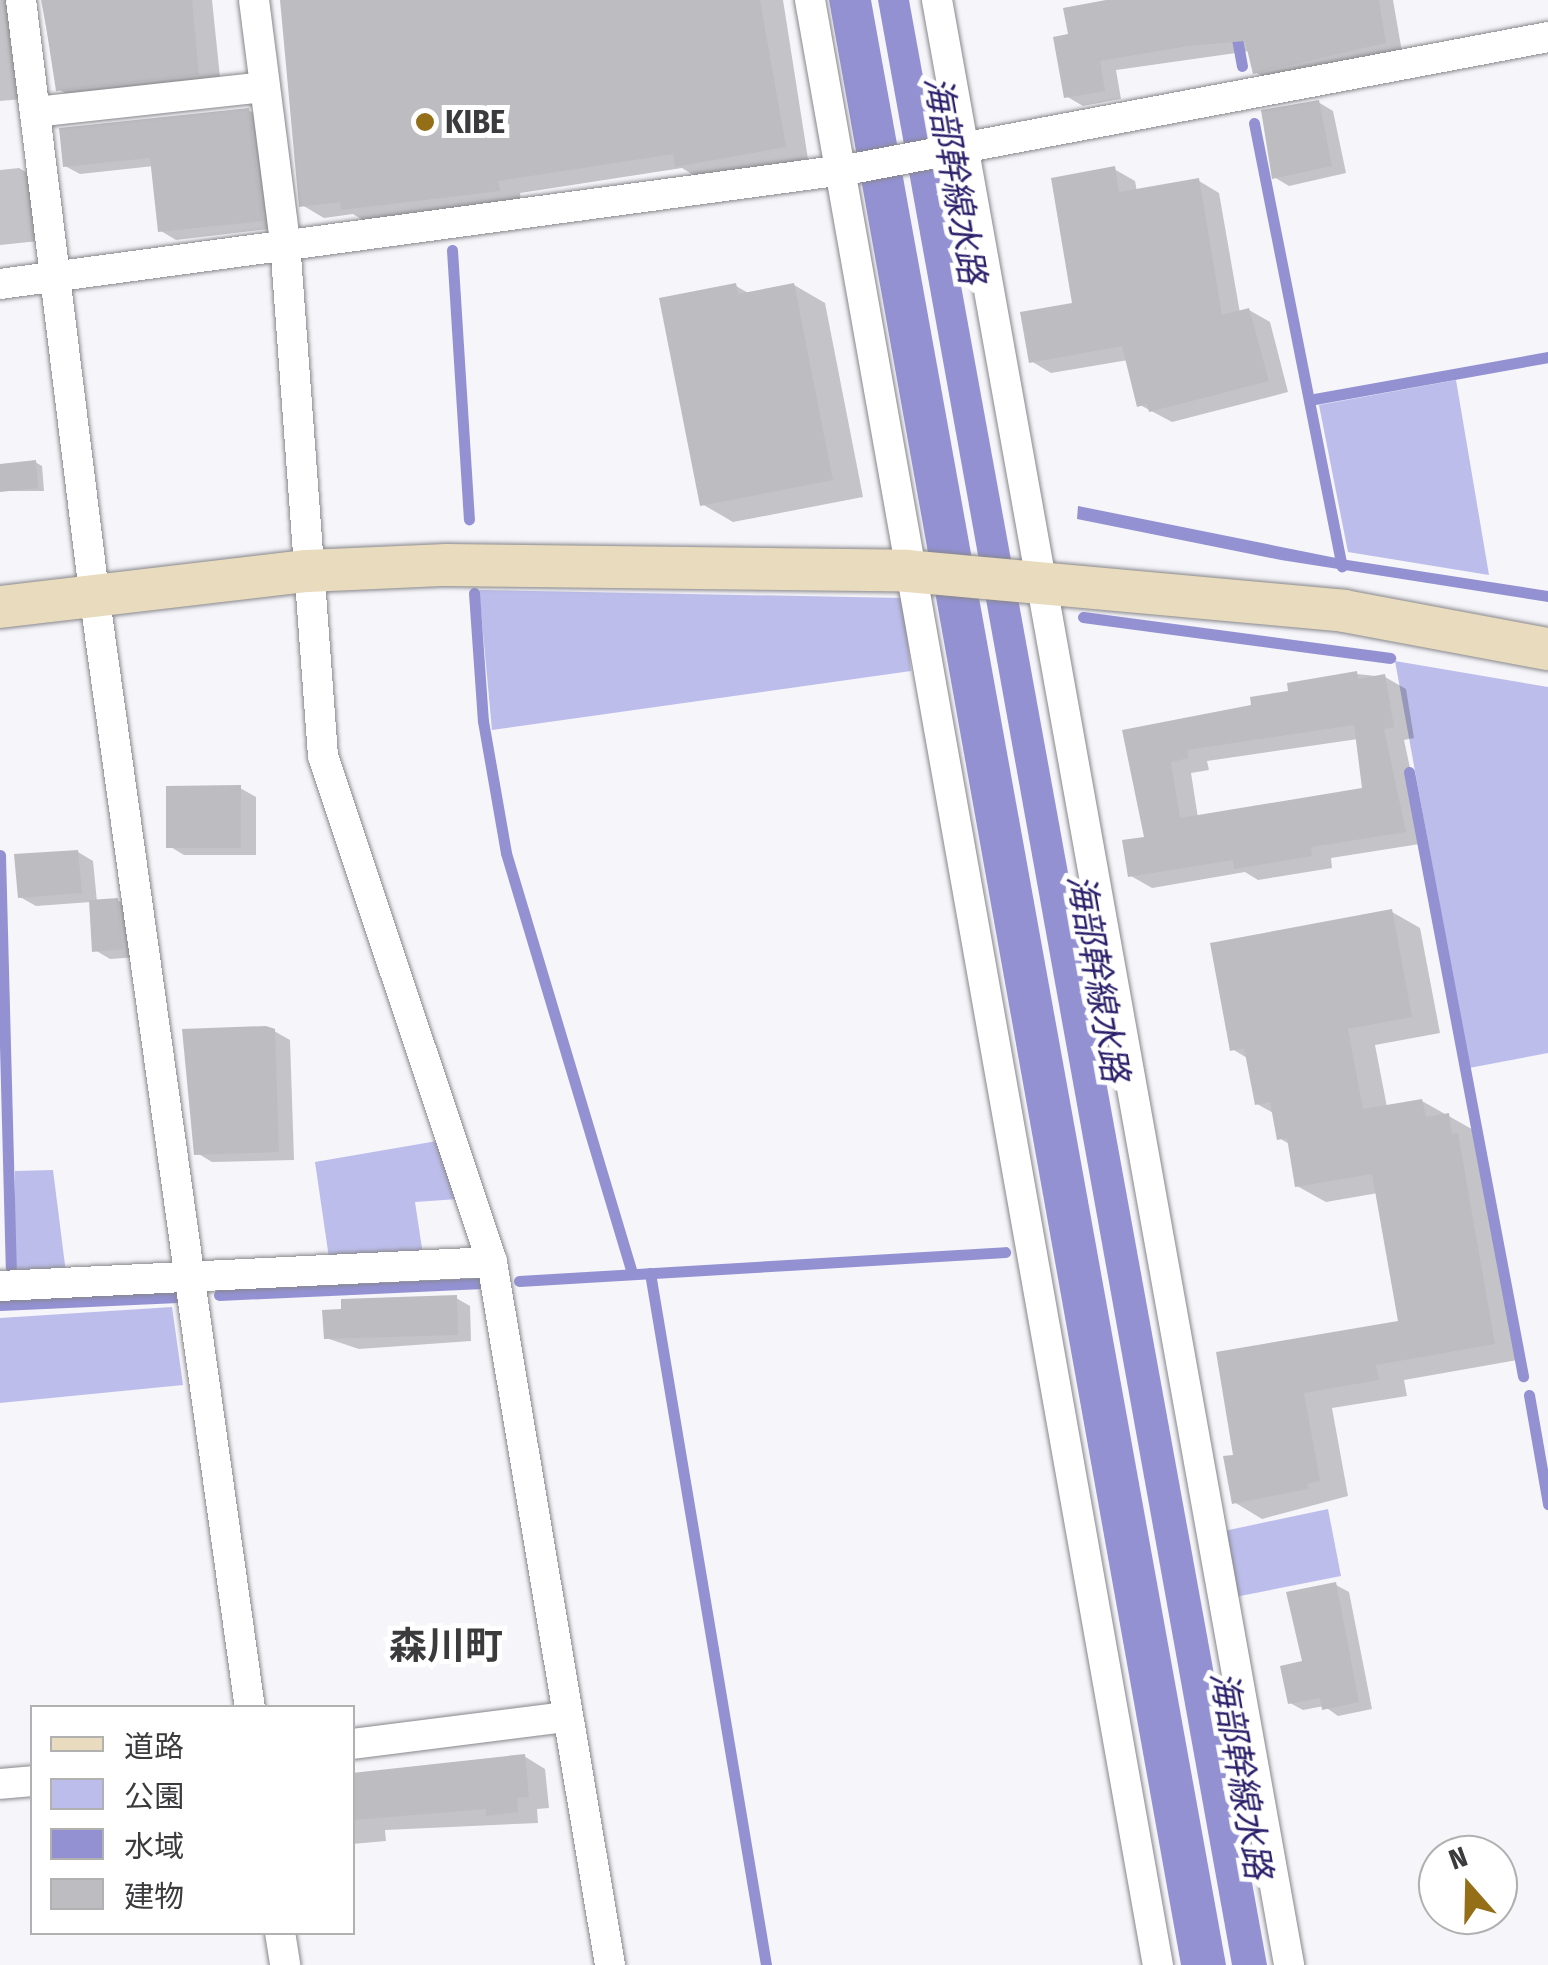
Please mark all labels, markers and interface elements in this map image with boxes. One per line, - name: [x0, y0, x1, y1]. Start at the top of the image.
- water label: 海部幹線水路: [916, 73, 994, 287]
- place label: KIBE: [445, 103, 505, 141]
- marker: KIBE: [414, 111, 436, 133]
- water label: 海部幹線水路: [1059, 871, 1137, 1085]
- district label: 森川町: [389, 1624, 503, 1670]
- water label: 海部幹線水路: [1202, 1668, 1280, 1882]
- legend: [30, 1705, 355, 1935]
- text: 道路: [124, 1729, 184, 1765]
- text: 公園: [124, 1779, 184, 1815]
- text: 水域: [124, 1829, 184, 1865]
- north arrow: [1418, 1835, 1518, 1935]
- text: N: [1445, 1840, 1472, 1877]
- text: 建物: [124, 1879, 184, 1915]

